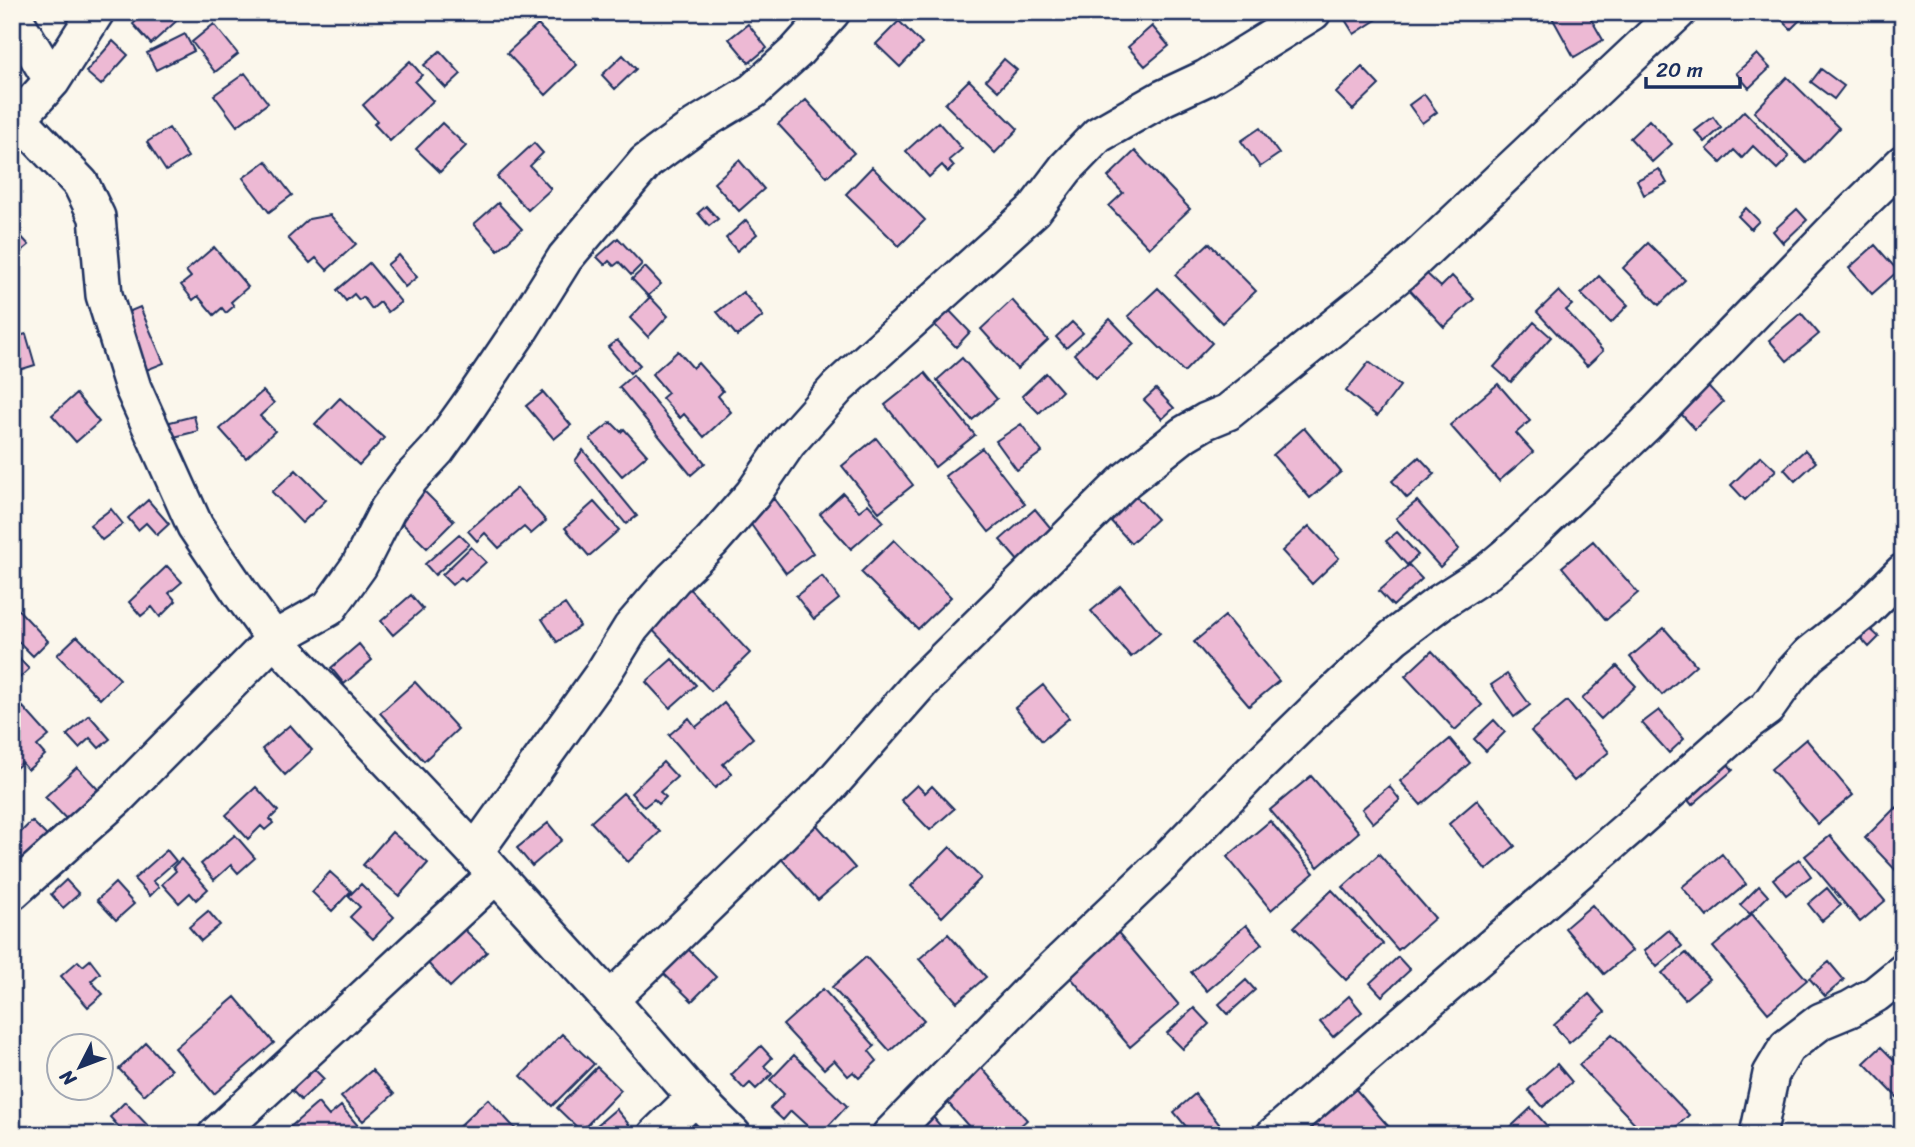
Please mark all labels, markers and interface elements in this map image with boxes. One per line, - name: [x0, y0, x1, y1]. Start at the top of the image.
- scale bar: [1646, 46, 1740, 90]
- text: 20 m: [1656, 51, 1703, 89]
- north arrow: [46, 1032, 116, 1102]
- text: N: [51, 1061, 85, 1095]

